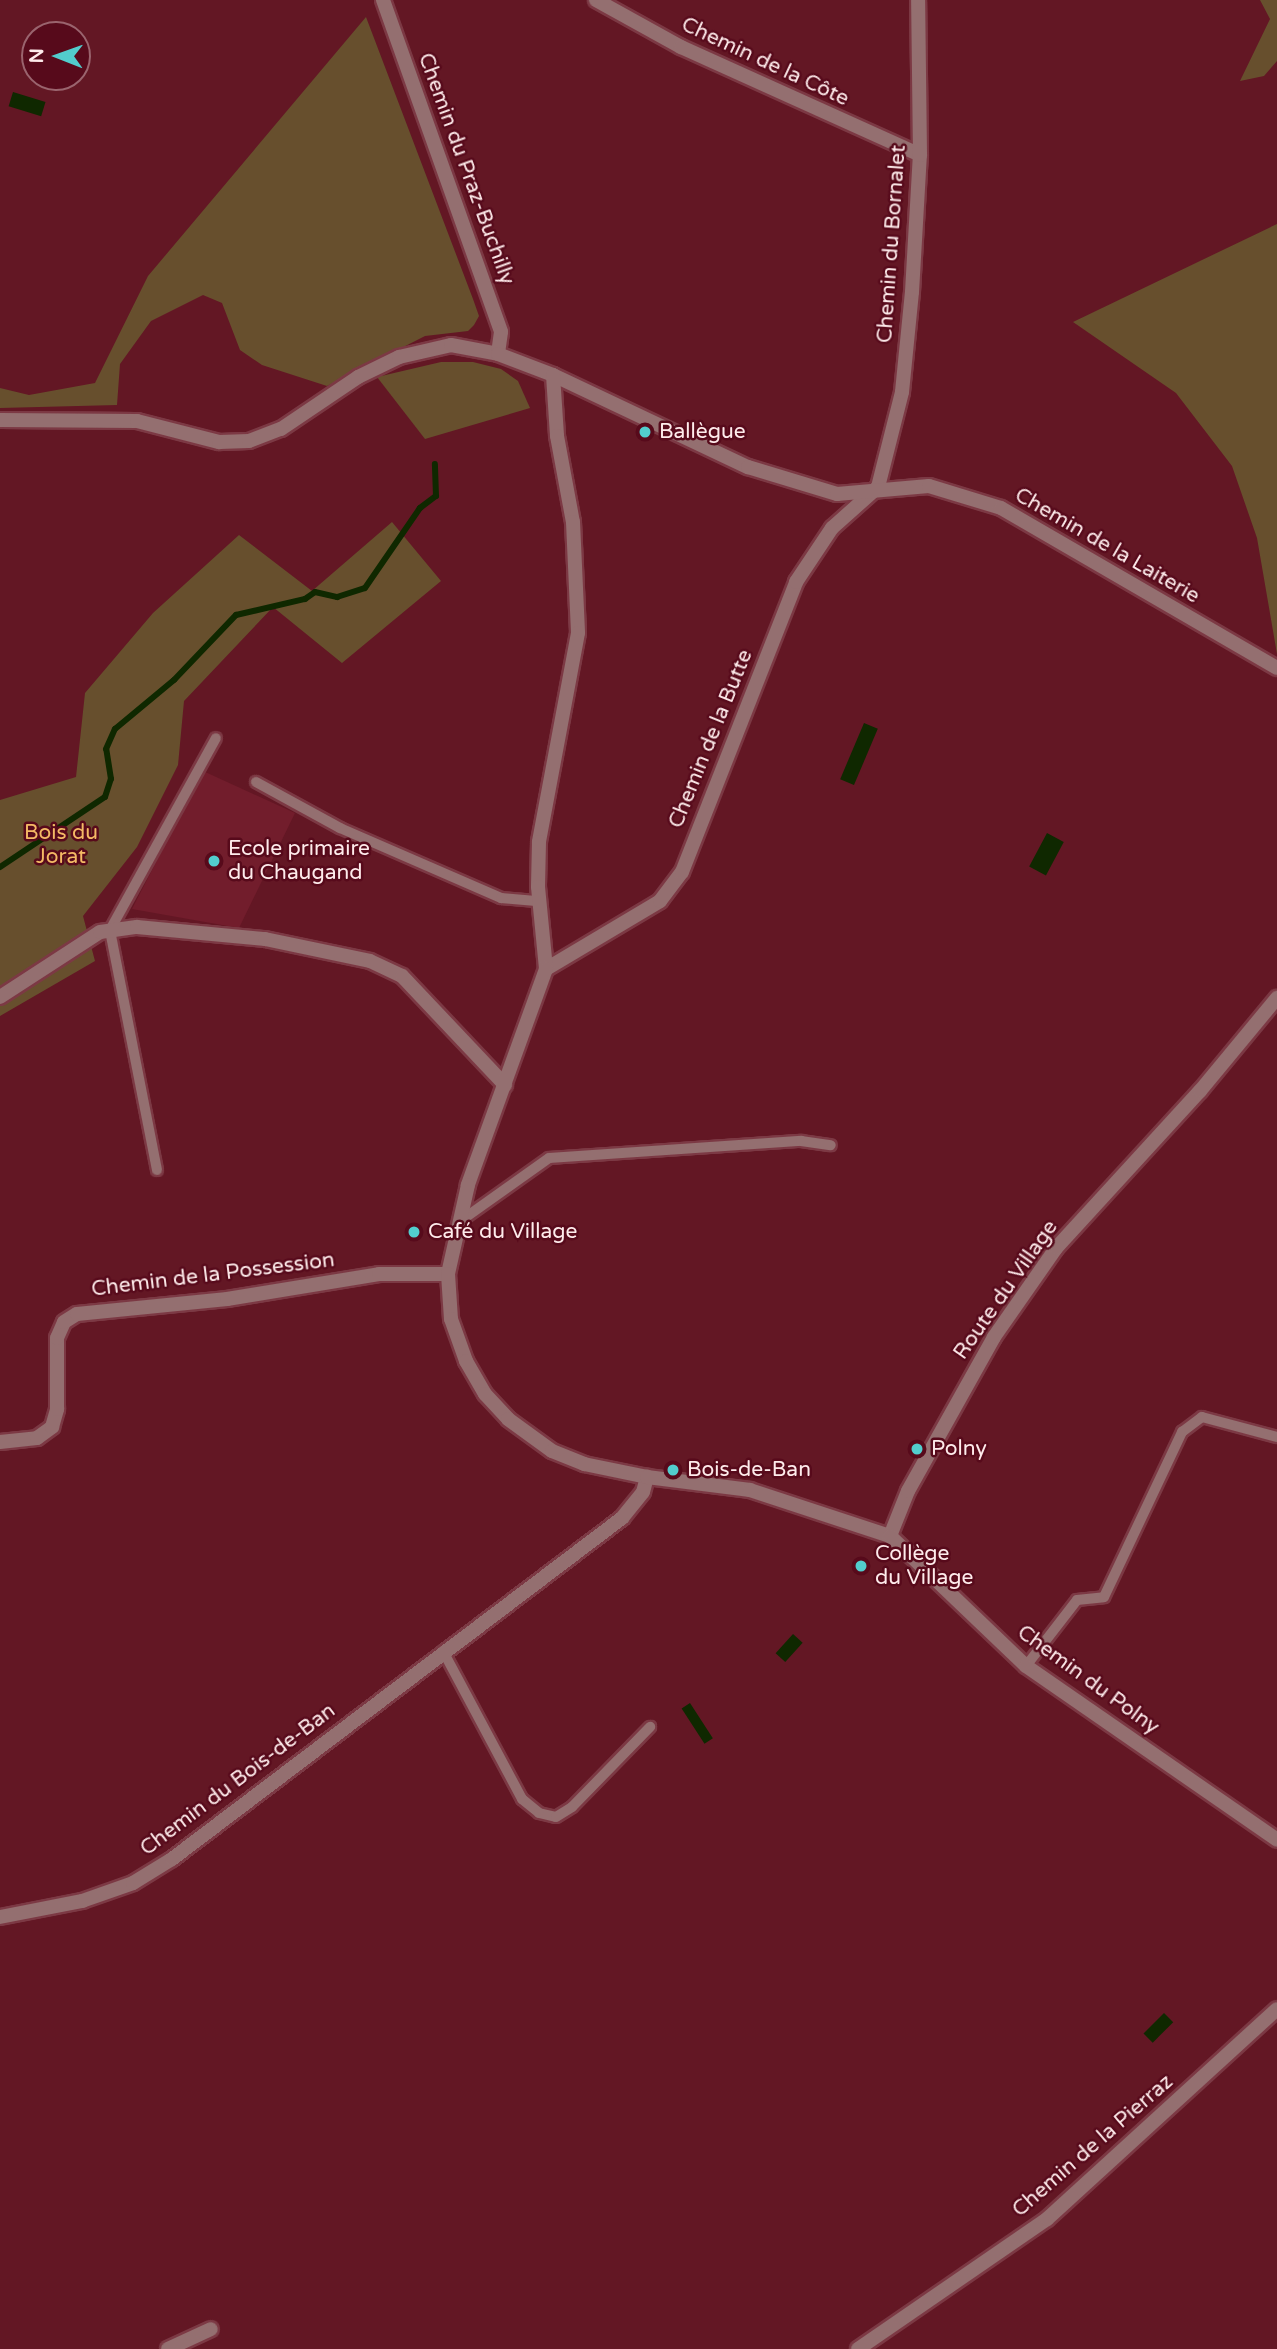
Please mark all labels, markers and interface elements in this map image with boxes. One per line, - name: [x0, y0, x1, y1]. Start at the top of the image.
- street label: Chemin de la Côte: [677, 12, 853, 112]
- north arrow: [21, 21, 91, 91]
- text: N: [26, 48, 48, 63]
- street label: Chemin du Praz-Buchilly: [412, 50, 520, 288]
- street label: Chemin du Bornalet: [873, 144, 911, 344]
- place label: Ballègue: [659, 419, 746, 445]
- marker: Ballègue: [637, 424, 653, 440]
- street label: Chemin de la Laiterie: [1010, 483, 1204, 609]
- street label: Chemin de la Butte: [664, 646, 758, 832]
- park label: Bois du Jorat: [24, 820, 98, 870]
- place label: Ecole primaire du Chaugand: [228, 836, 370, 886]
- marker: Ecole primaire du Chaugand: [206, 853, 222, 869]
- street label: Route du Village: [949, 1216, 1063, 1364]
- place label: Café du Village: [428, 1219, 577, 1245]
- marker: Café du Village: [406, 1224, 422, 1240]
- street label: Chemin de la Possession: [90, 1248, 336, 1302]
- place label: Polny: [931, 1436, 987, 1462]
- marker: Polny: [909, 1441, 925, 1457]
- place label: Bois-de-Ban: [687, 1457, 811, 1483]
- marker: Bois-de-Ban: [665, 1462, 681, 1478]
- place label: Collège du Village: [875, 1541, 973, 1591]
- marker: Collège du Village: [853, 1558, 869, 1574]
- street label: Chemin du Polny: [1012, 1620, 1164, 1740]
- street label: Chemin du Bois-de-Ban: [136, 1698, 340, 1862]
- street label: Chemin de la Pierraz: [1008, 2069, 1178, 2223]

